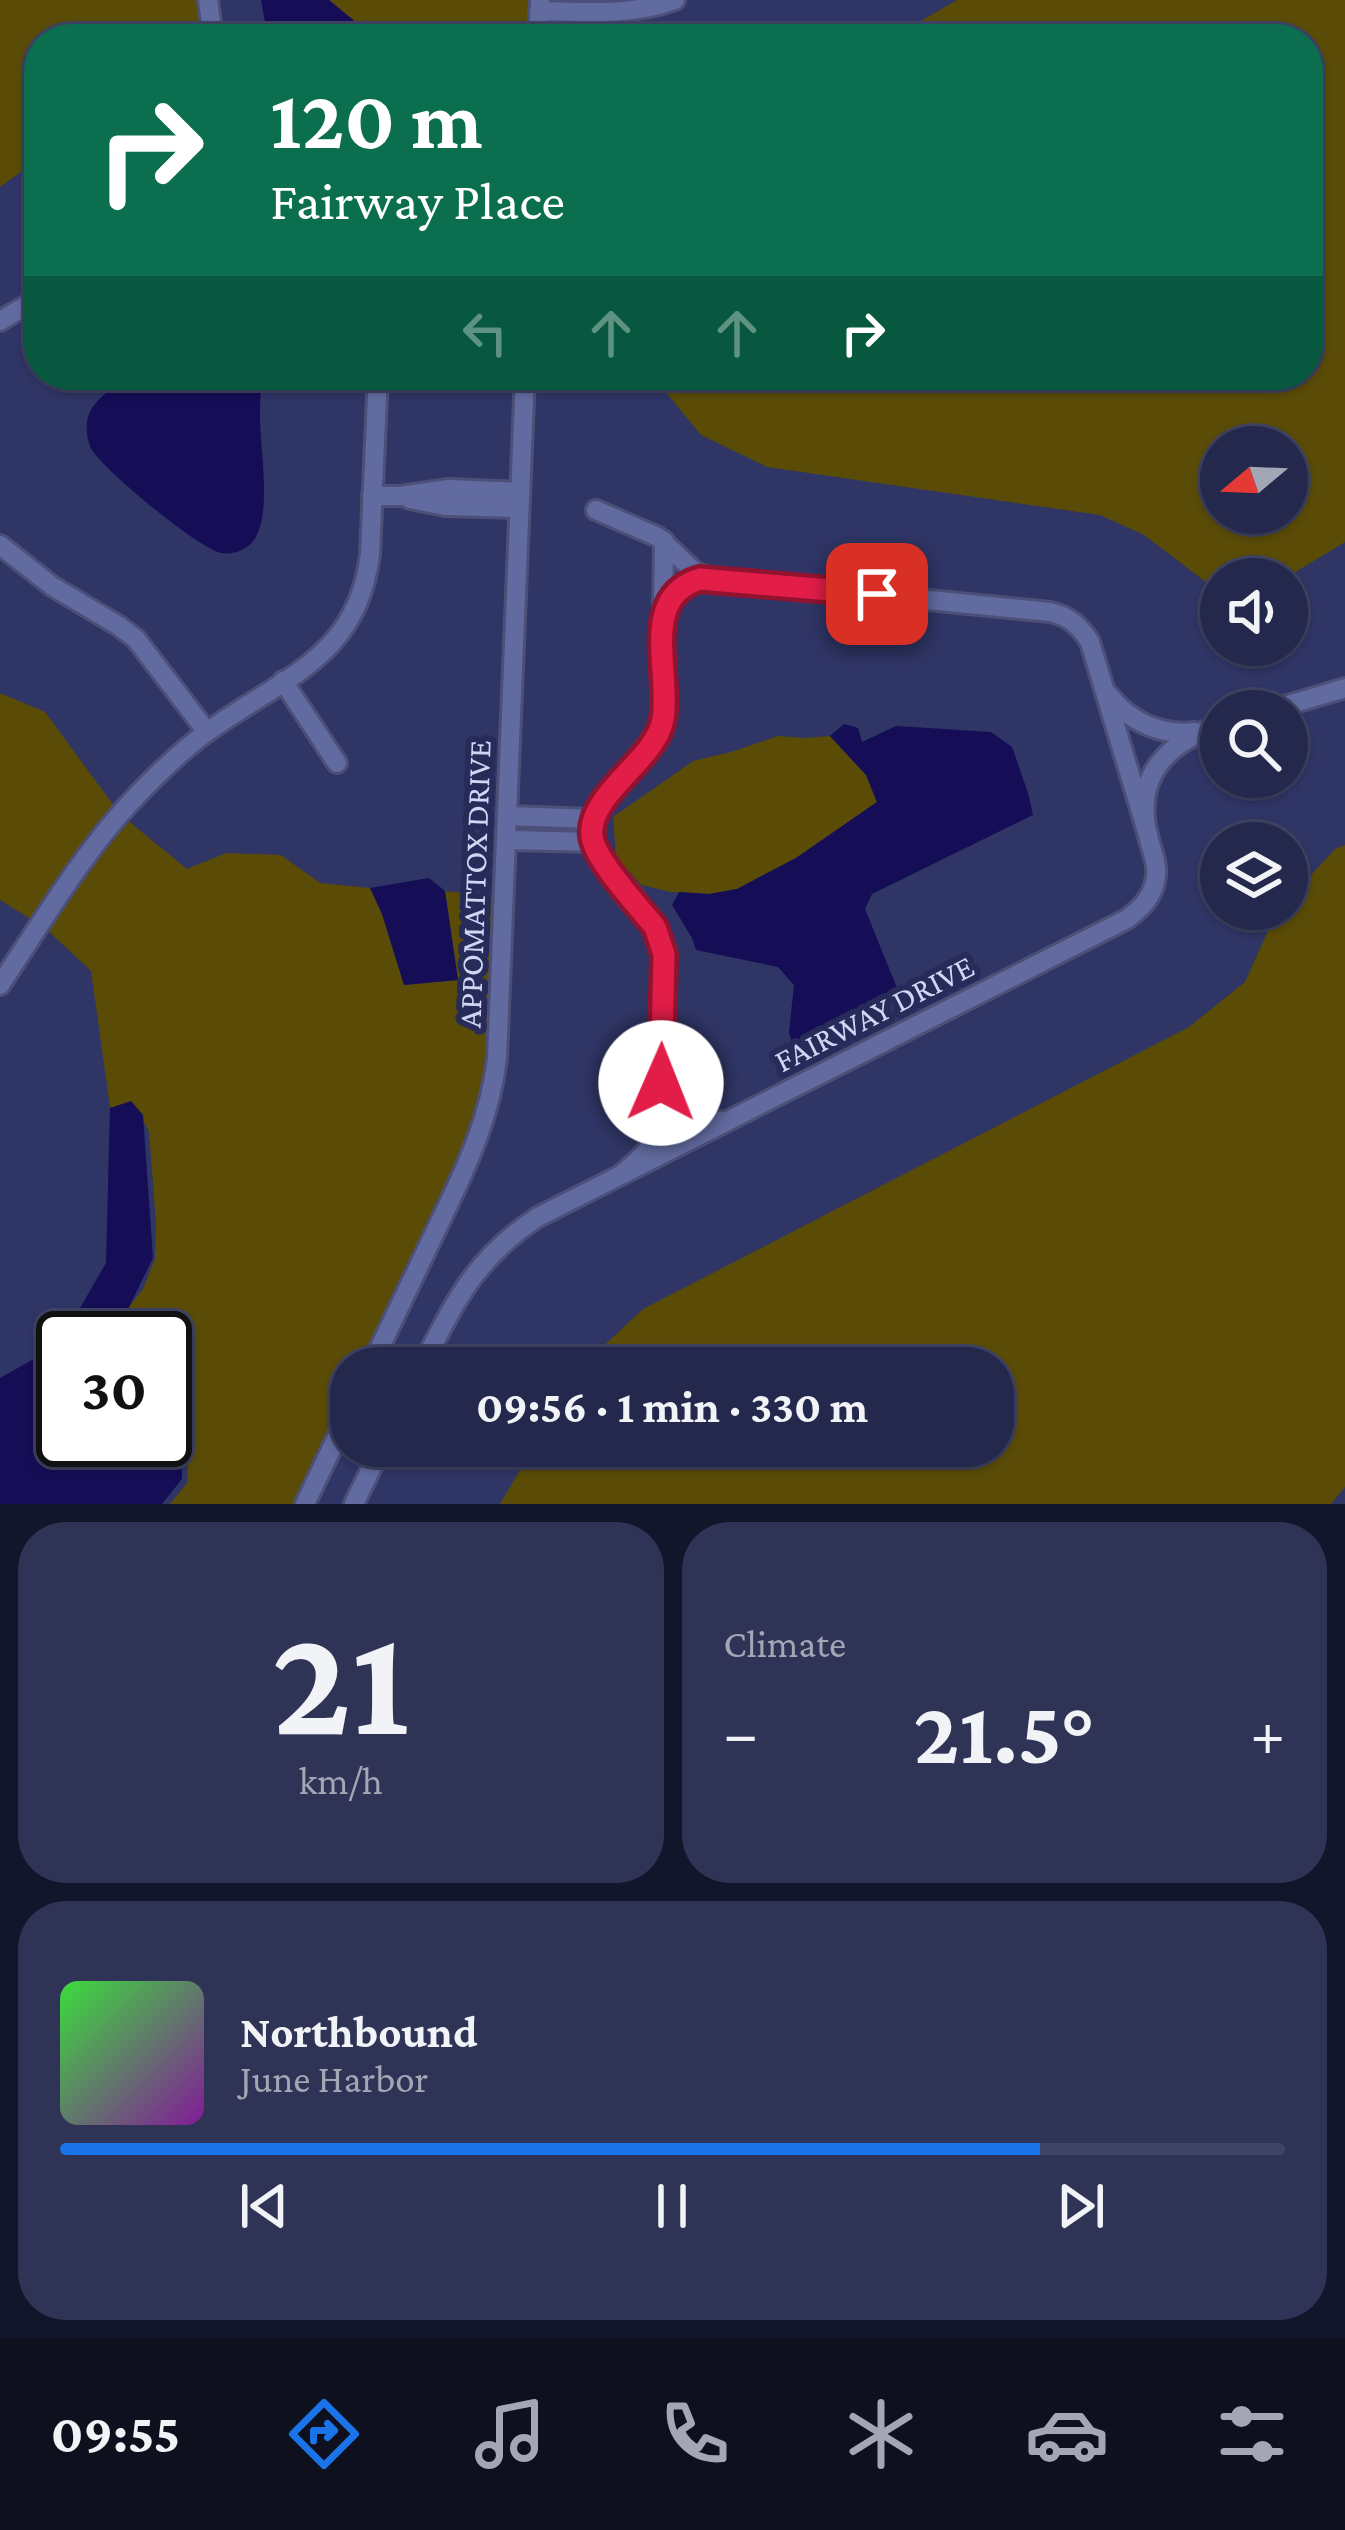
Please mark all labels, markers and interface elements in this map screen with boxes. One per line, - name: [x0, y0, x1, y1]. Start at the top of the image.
- icon: right: [72, 72, 228, 228]
- text: 120 m: [270, 73, 483, 166]
- text: Fairway Place: [270, 171, 565, 231]
- icon: left: [452, 300, 518, 366]
- icon: ahead: [578, 300, 644, 366]
- icon: ahead: [704, 300, 770, 366]
- icon: right: [830, 300, 896, 366]
- north arrow: [1200, 426, 1308, 534]
- map controls: [1200, 426, 1308, 930]
- pin: [826, 543, 928, 645]
- button: sound: [1200, 558, 1308, 666]
- icon: arrive: [844, 561, 910, 627]
- button: search: [1200, 690, 1308, 798]
- street label: APPOMATTOX DRIVE: [450, 739, 498, 1029]
- button: layers: [1200, 822, 1308, 930]
- street label: FAIRWAY DRIVE: [768, 947, 980, 1079]
- position arrow: [598, 1020, 724, 1146]
- speed limit sign: 30: [36, 1311, 192, 1467]
- text: 09:56 · 1 min · 330 m: [476, 1382, 868, 1432]
- text: 21: [272, 1594, 410, 1768]
- text: Climate: [724, 1622, 846, 1665]
- text: 21.5°: [913, 1682, 1095, 1782]
- text: −: [724, 1696, 758, 1769]
- text: +: [1250, 1696, 1285, 1769]
- text: km/h: [299, 1759, 383, 1802]
- text: Northbound: [240, 2007, 478, 2057]
- text: June Harbor: [240, 2057, 428, 2100]
- icon: previous: [231, 2173, 297, 2239]
- icon: pause: [639, 2173, 705, 2239]
- icon: next: [1048, 2173, 1114, 2239]
- icon: directions: [282, 2392, 366, 2476]
- icon: music: [468, 2392, 552, 2476]
- icon: phone: [653, 2392, 737, 2476]
- icon: climate: [839, 2392, 923, 2476]
- icon: car: [1025, 2392, 1109, 2476]
- icon: filters: [1210, 2392, 1294, 2476]
- text: 09:55: [51, 2404, 180, 2464]

